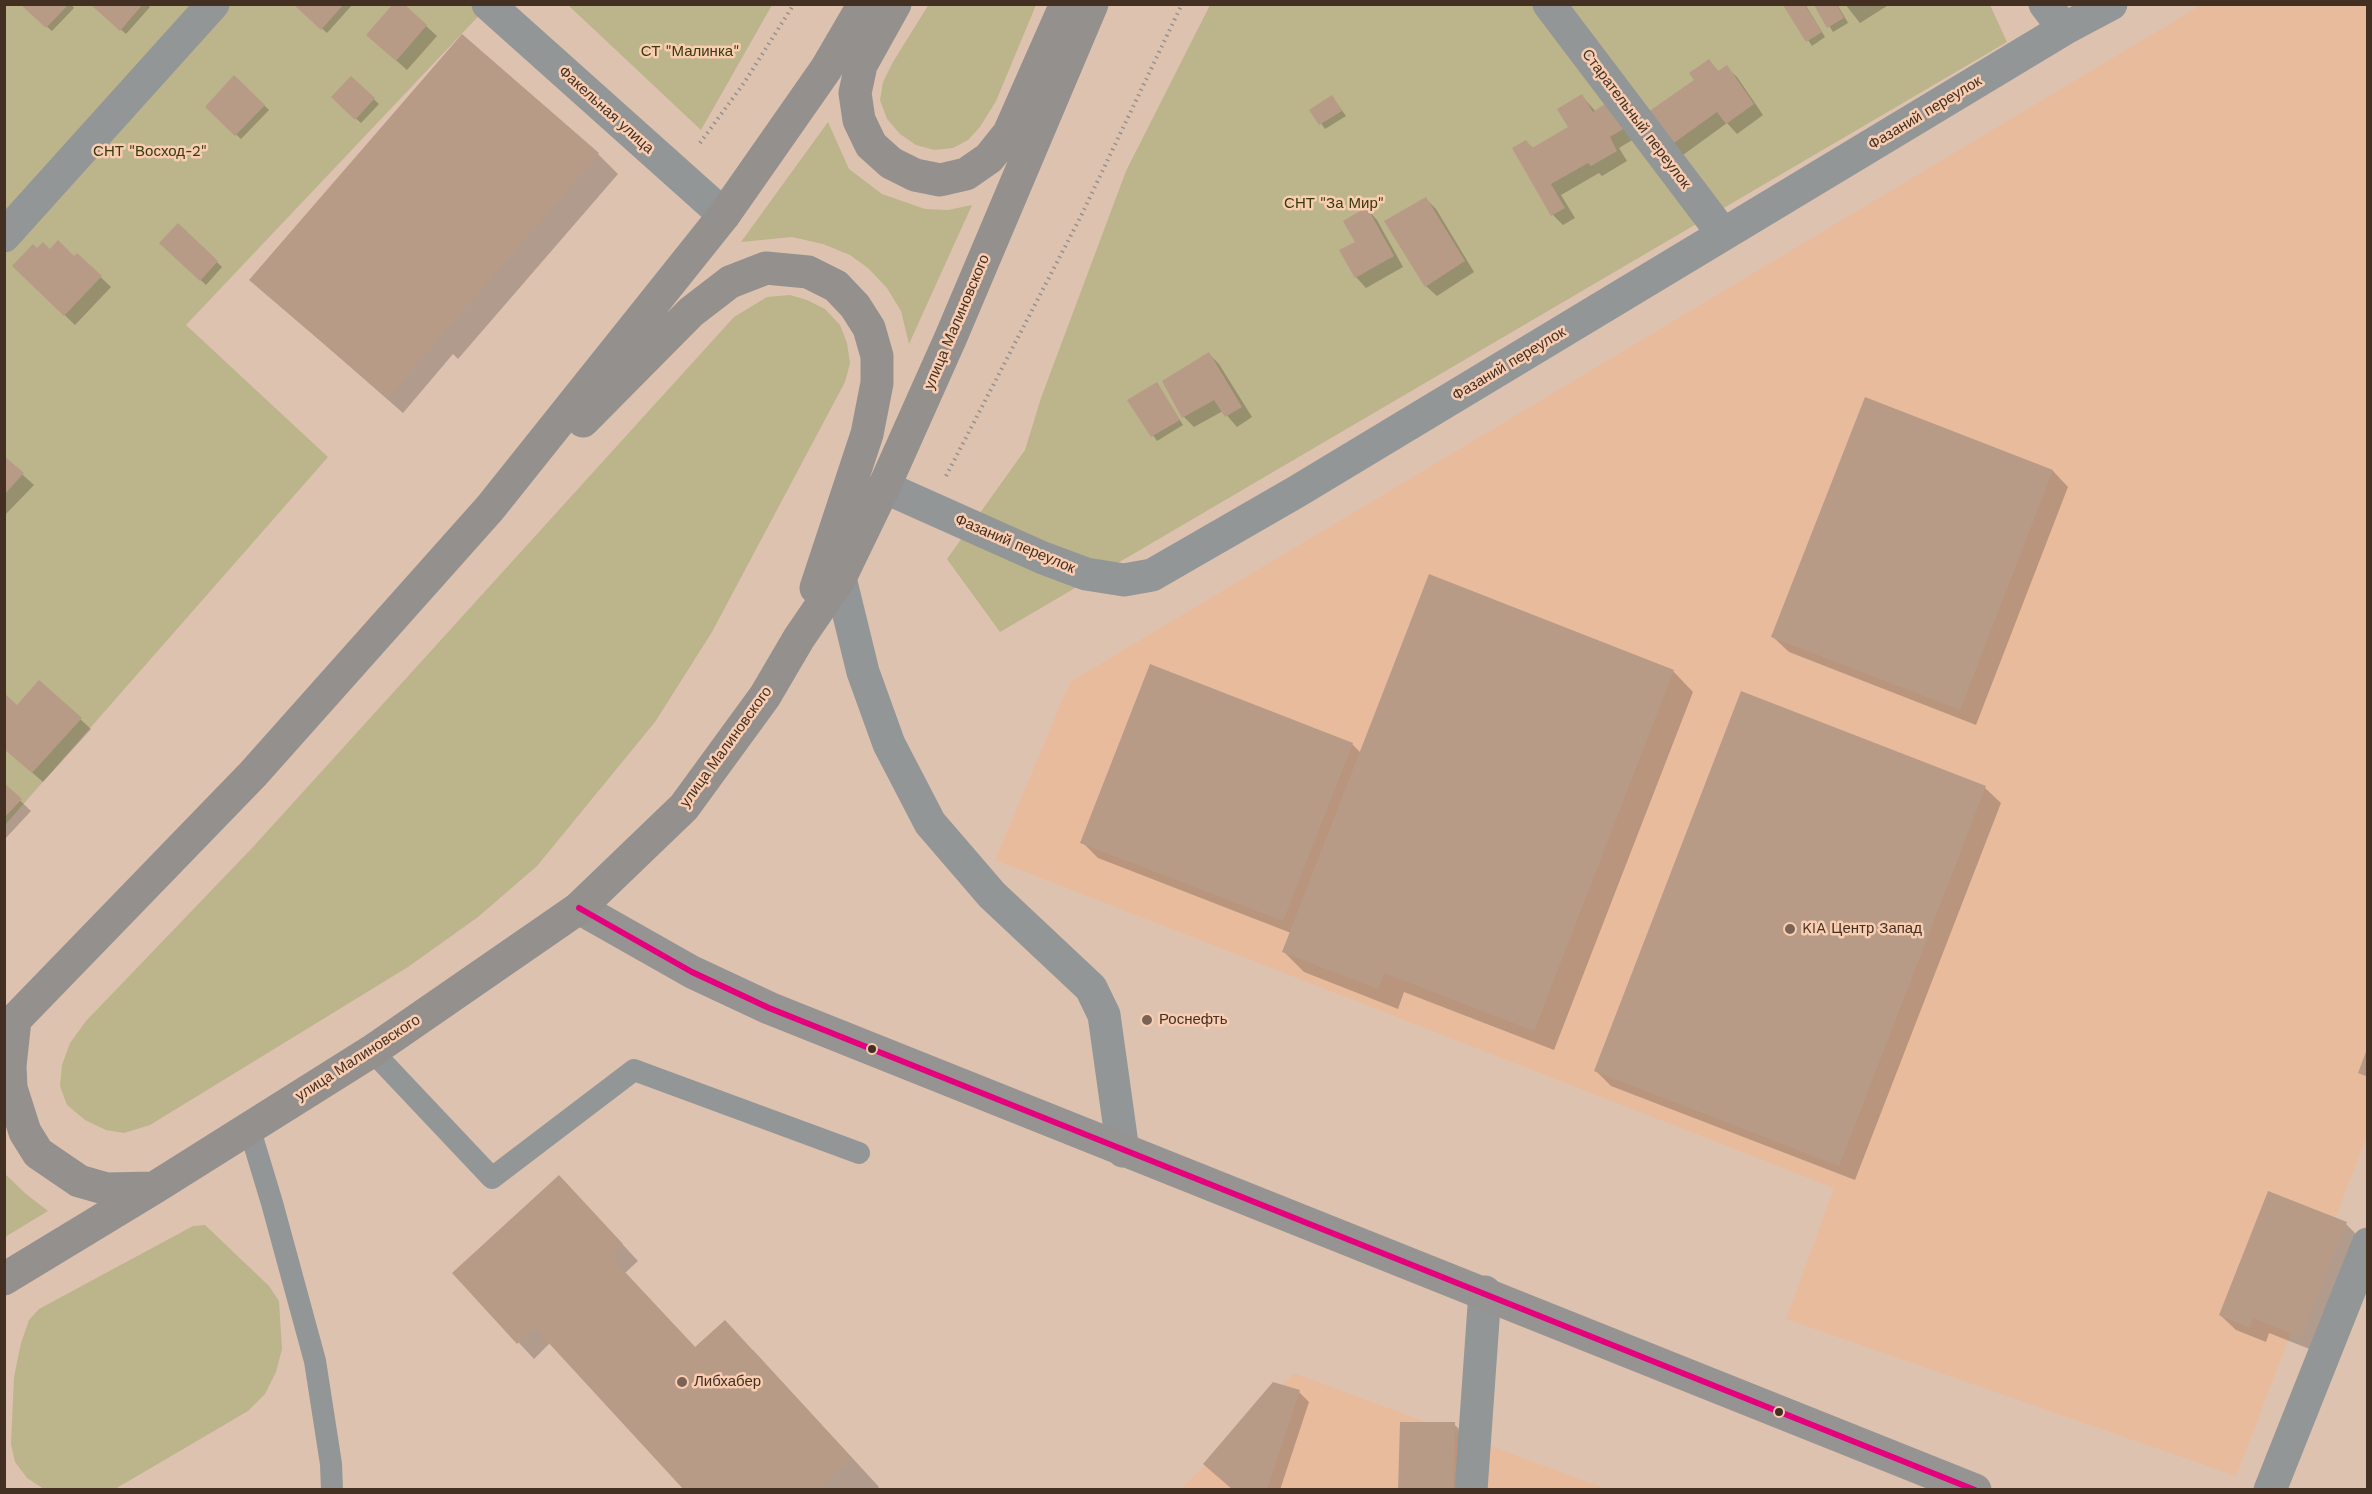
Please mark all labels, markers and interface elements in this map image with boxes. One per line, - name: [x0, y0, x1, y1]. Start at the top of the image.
- park label: СТ "Малинка": [641, 43, 739, 61]
- street label: Старательный переулок: [1578, 46, 1694, 192]
- street label: Факельная улица: [555, 62, 657, 158]
- street label: Фазаний переулок: [1865, 72, 1985, 154]
- park label: СНТ "Восход-2": [93, 143, 207, 161]
- park label: СНТ "За Мир": [1284, 195, 1384, 213]
- street label: улица Малиновского: [920, 252, 994, 392]
- street label: Фазаний переулок: [1449, 323, 1569, 405]
- street label: Фазаний переулок: [952, 511, 1078, 577]
- street label: улица Малиновского: [676, 683, 776, 811]
- place label: KIA Центр Запад: [1802, 920, 1922, 938]
- marker: KIA Центр Запад: [1783, 922, 1797, 936]
- street label: улица Малиновского: [292, 1011, 424, 1105]
- place label: Роснефть: [1159, 1011, 1228, 1029]
- marker: Роснефть: [1140, 1013, 1154, 1027]
- unlabelled marker: [866, 1043, 878, 1055]
- place label: Либхабер: [694, 1373, 761, 1391]
- marker: Либхабер: [675, 1375, 689, 1389]
- unlabelled marker: [1773, 1406, 1785, 1418]

